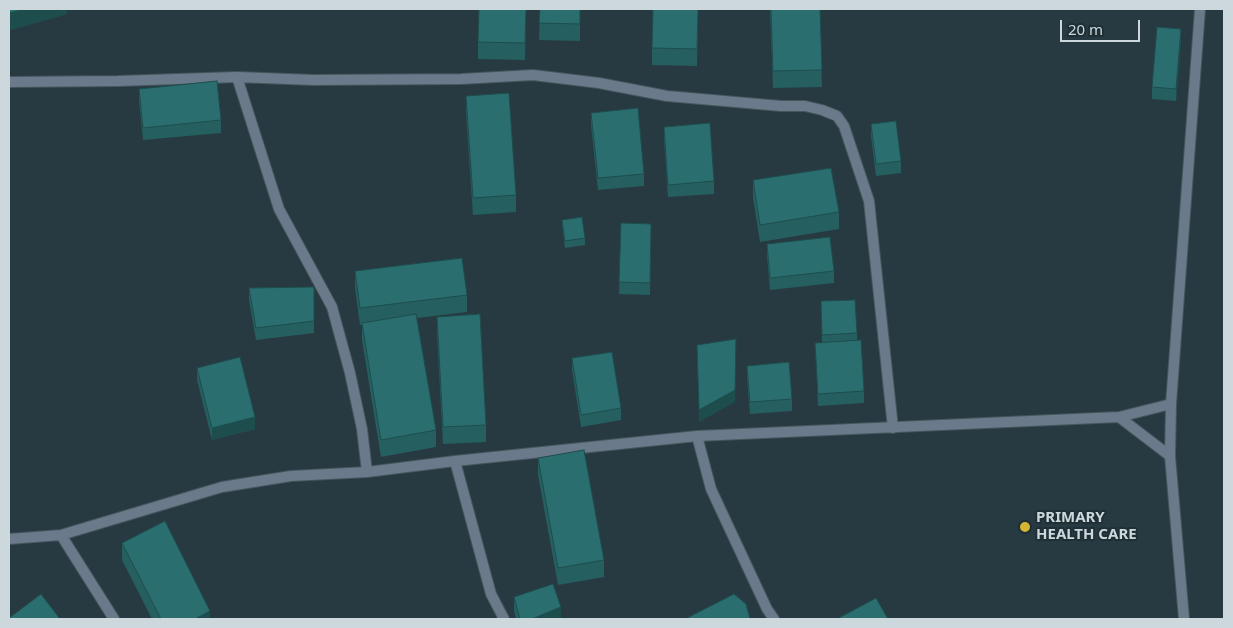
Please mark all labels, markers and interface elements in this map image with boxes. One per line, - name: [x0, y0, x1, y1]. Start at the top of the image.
- scale bar: [1063, 10, 1143, 42]
- text: 20 m: [1068, 19, 1103, 39]
- place label: PRIMARY HEALTH CARE: [1036, 509, 1137, 544]
- marker: PRIMARY HEALTH CARE: [1018, 520, 1032, 534]

